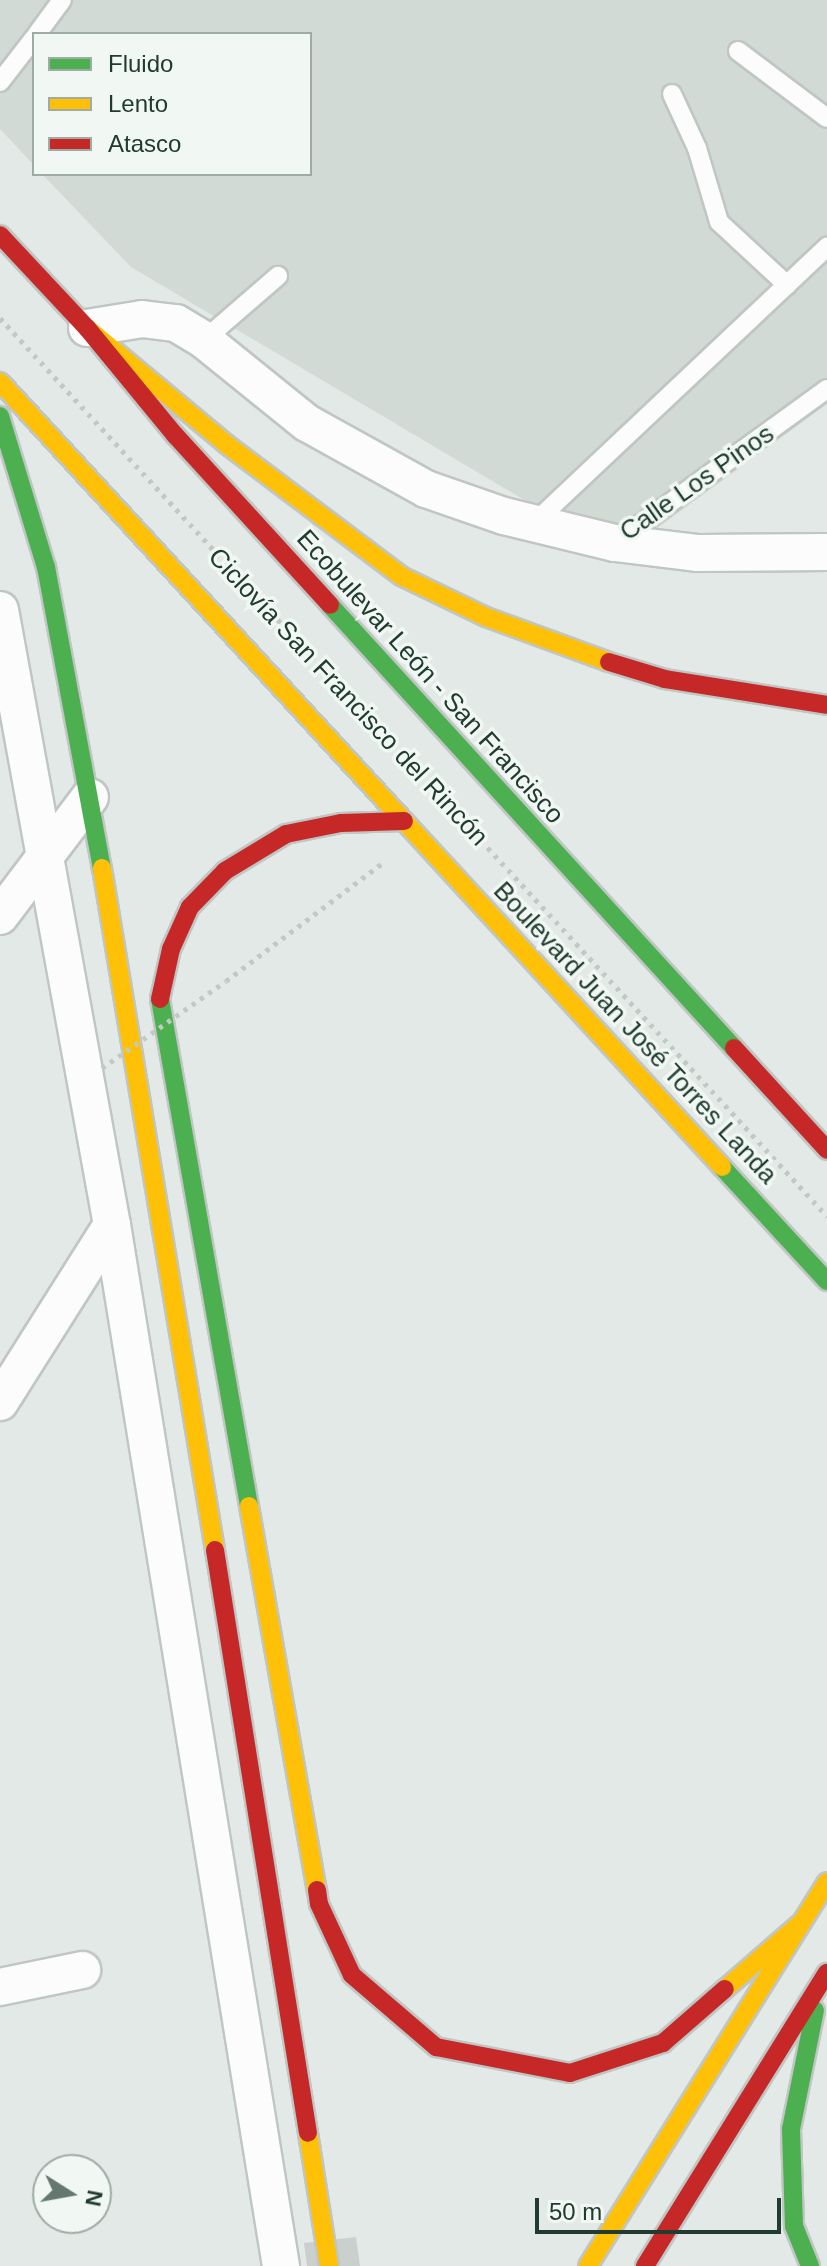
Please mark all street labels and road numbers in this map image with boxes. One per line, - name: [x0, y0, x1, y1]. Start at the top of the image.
- street label: Calle Los Pinos: [614, 418, 780, 548]
- street label: Ecobulevar León - San Francisco: [290, 524, 570, 830]
- street label: Ciclovía San Francisco del Rincón: [202, 542, 494, 852]
- street label: Boulevard Juan José Torres Landa: [487, 875, 783, 1191]

